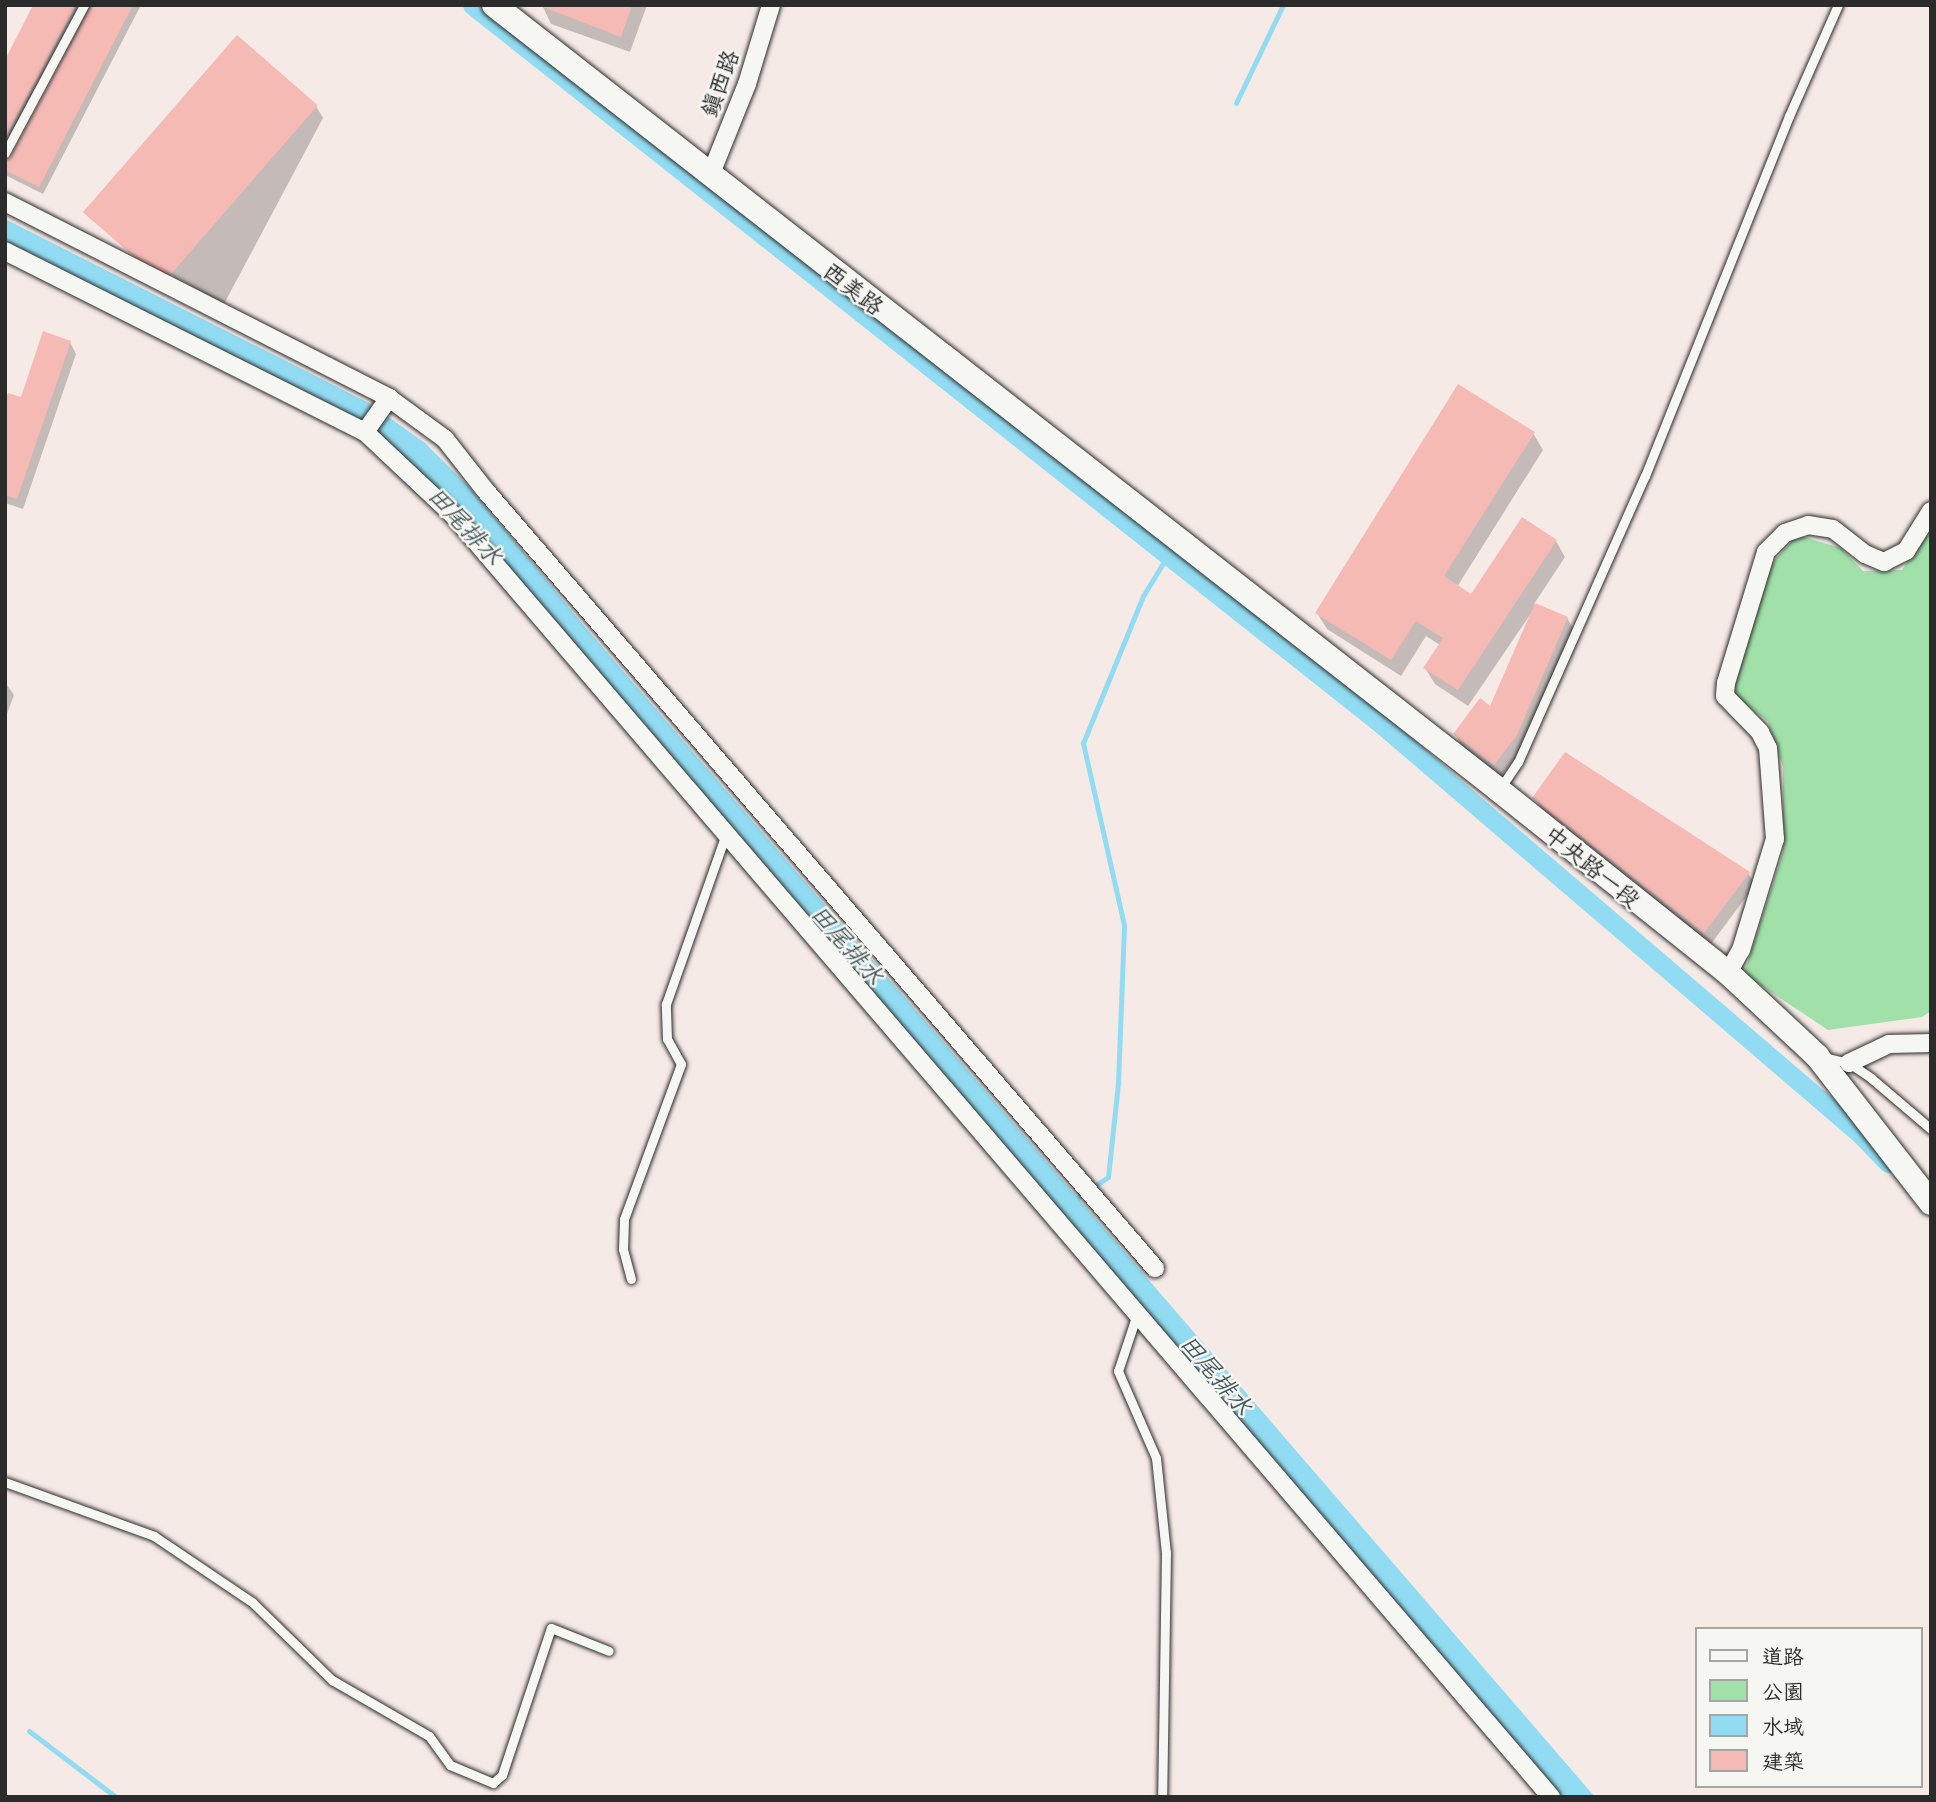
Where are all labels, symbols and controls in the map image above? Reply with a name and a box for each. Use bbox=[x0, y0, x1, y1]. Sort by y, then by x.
street label: 鎮西路 bbox=[694, 46, 744, 120]
street label: 西美路 bbox=[818, 256, 890, 320]
water label: 田尾排水 bbox=[423, 480, 509, 570]
street label: 中央路一段 bbox=[1540, 819, 1646, 913]
water label: 田尾排水 bbox=[806, 898, 890, 990]
water label: 田尾排水 bbox=[1175, 1328, 1259, 1420]
legend bbox=[1694, 1627, 1922, 1788]
text: 道路 bbox=[1762, 1642, 1804, 1669]
text: 公園 bbox=[1762, 1677, 1804, 1704]
text: 水域 bbox=[1762, 1712, 1804, 1739]
text: 建築 bbox=[1762, 1747, 1804, 1774]

